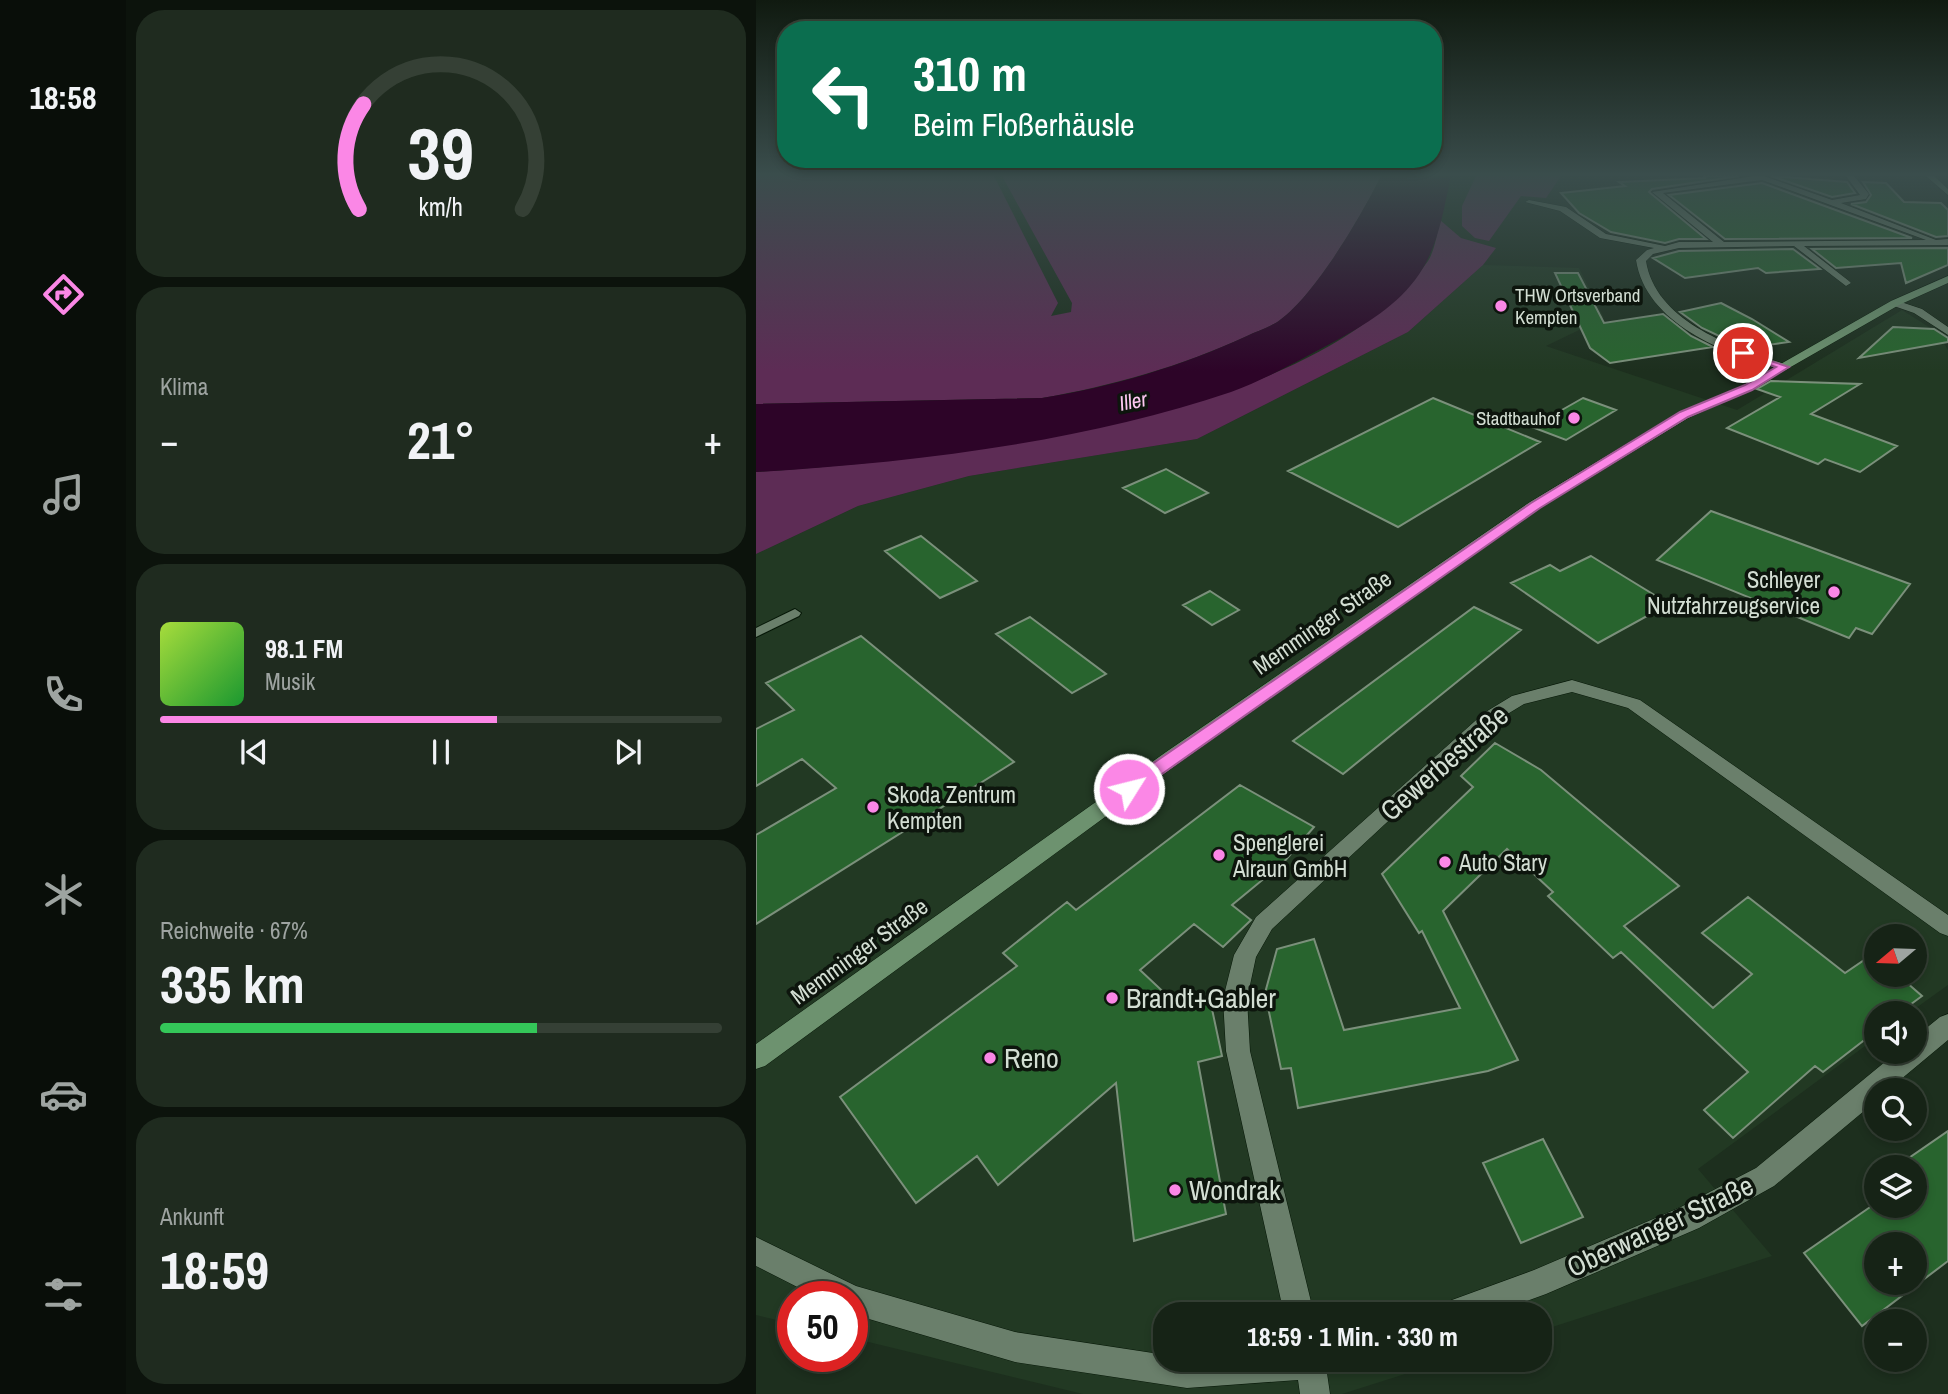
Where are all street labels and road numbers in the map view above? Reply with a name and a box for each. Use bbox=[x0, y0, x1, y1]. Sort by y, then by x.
street label: Memminger Straße bbox=[1247, 563, 1397, 681]
street label: Gewerbestraße bbox=[1372, 697, 1516, 829]
street label: Memminger Straße bbox=[784, 891, 934, 1011]
street label: Oberwanger Straße bbox=[1561, 1166, 1759, 1286]

